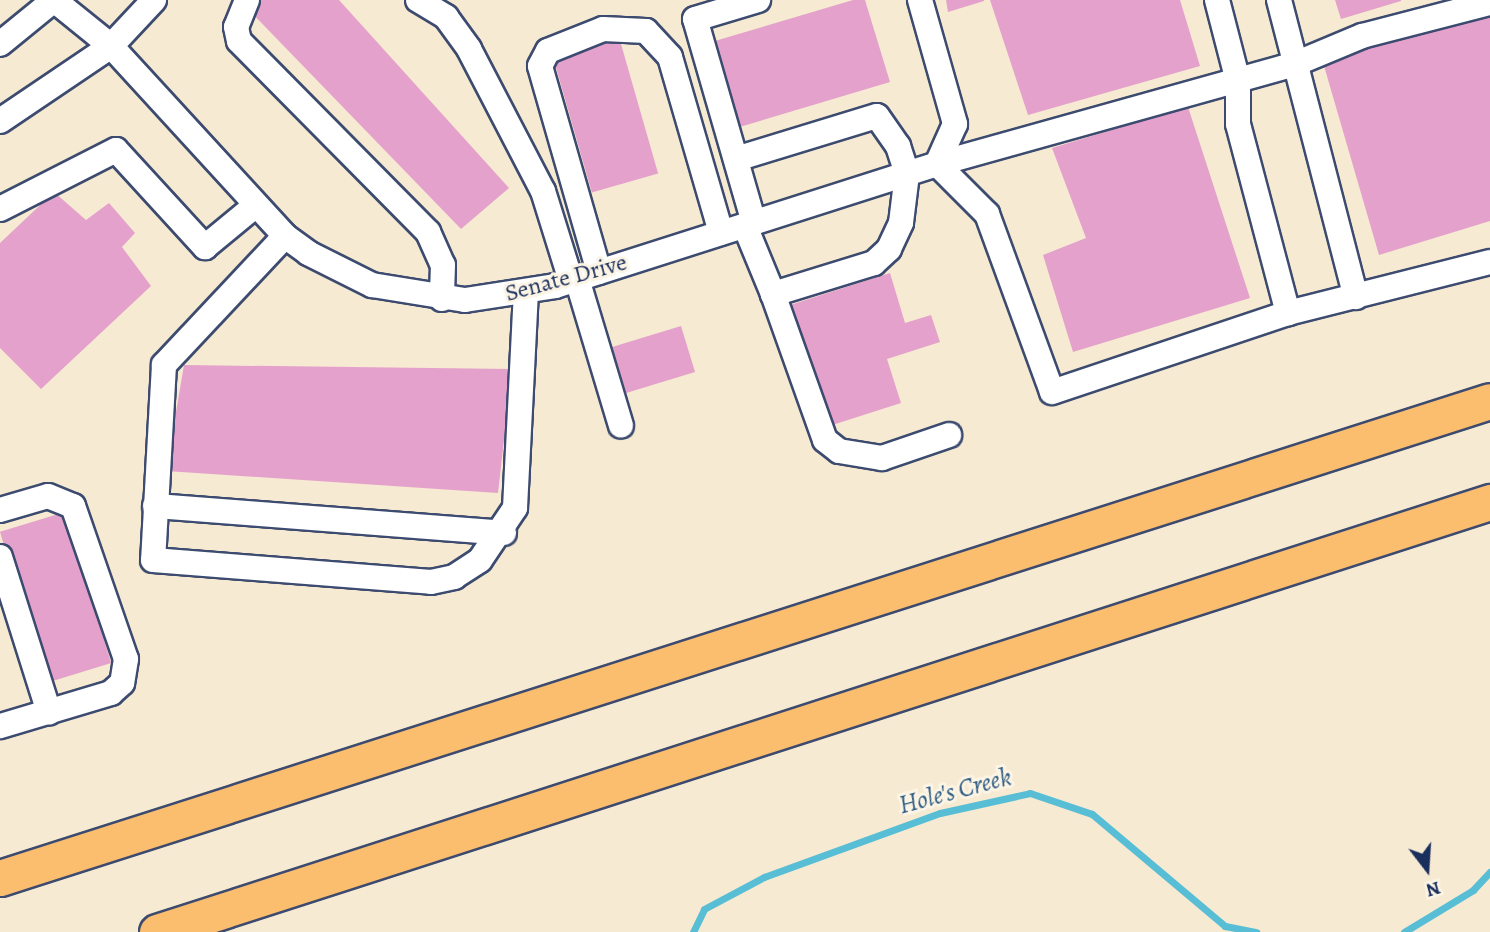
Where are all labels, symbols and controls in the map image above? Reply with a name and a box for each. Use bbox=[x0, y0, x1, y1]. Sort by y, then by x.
street label: Senate Drive bbox=[502, 248, 630, 308]
water label: Hole's Creek bbox=[895, 761, 1015, 821]
north arrow bbox=[1392, 834, 1462, 904]
text: N bbox=[1423, 875, 1444, 904]

